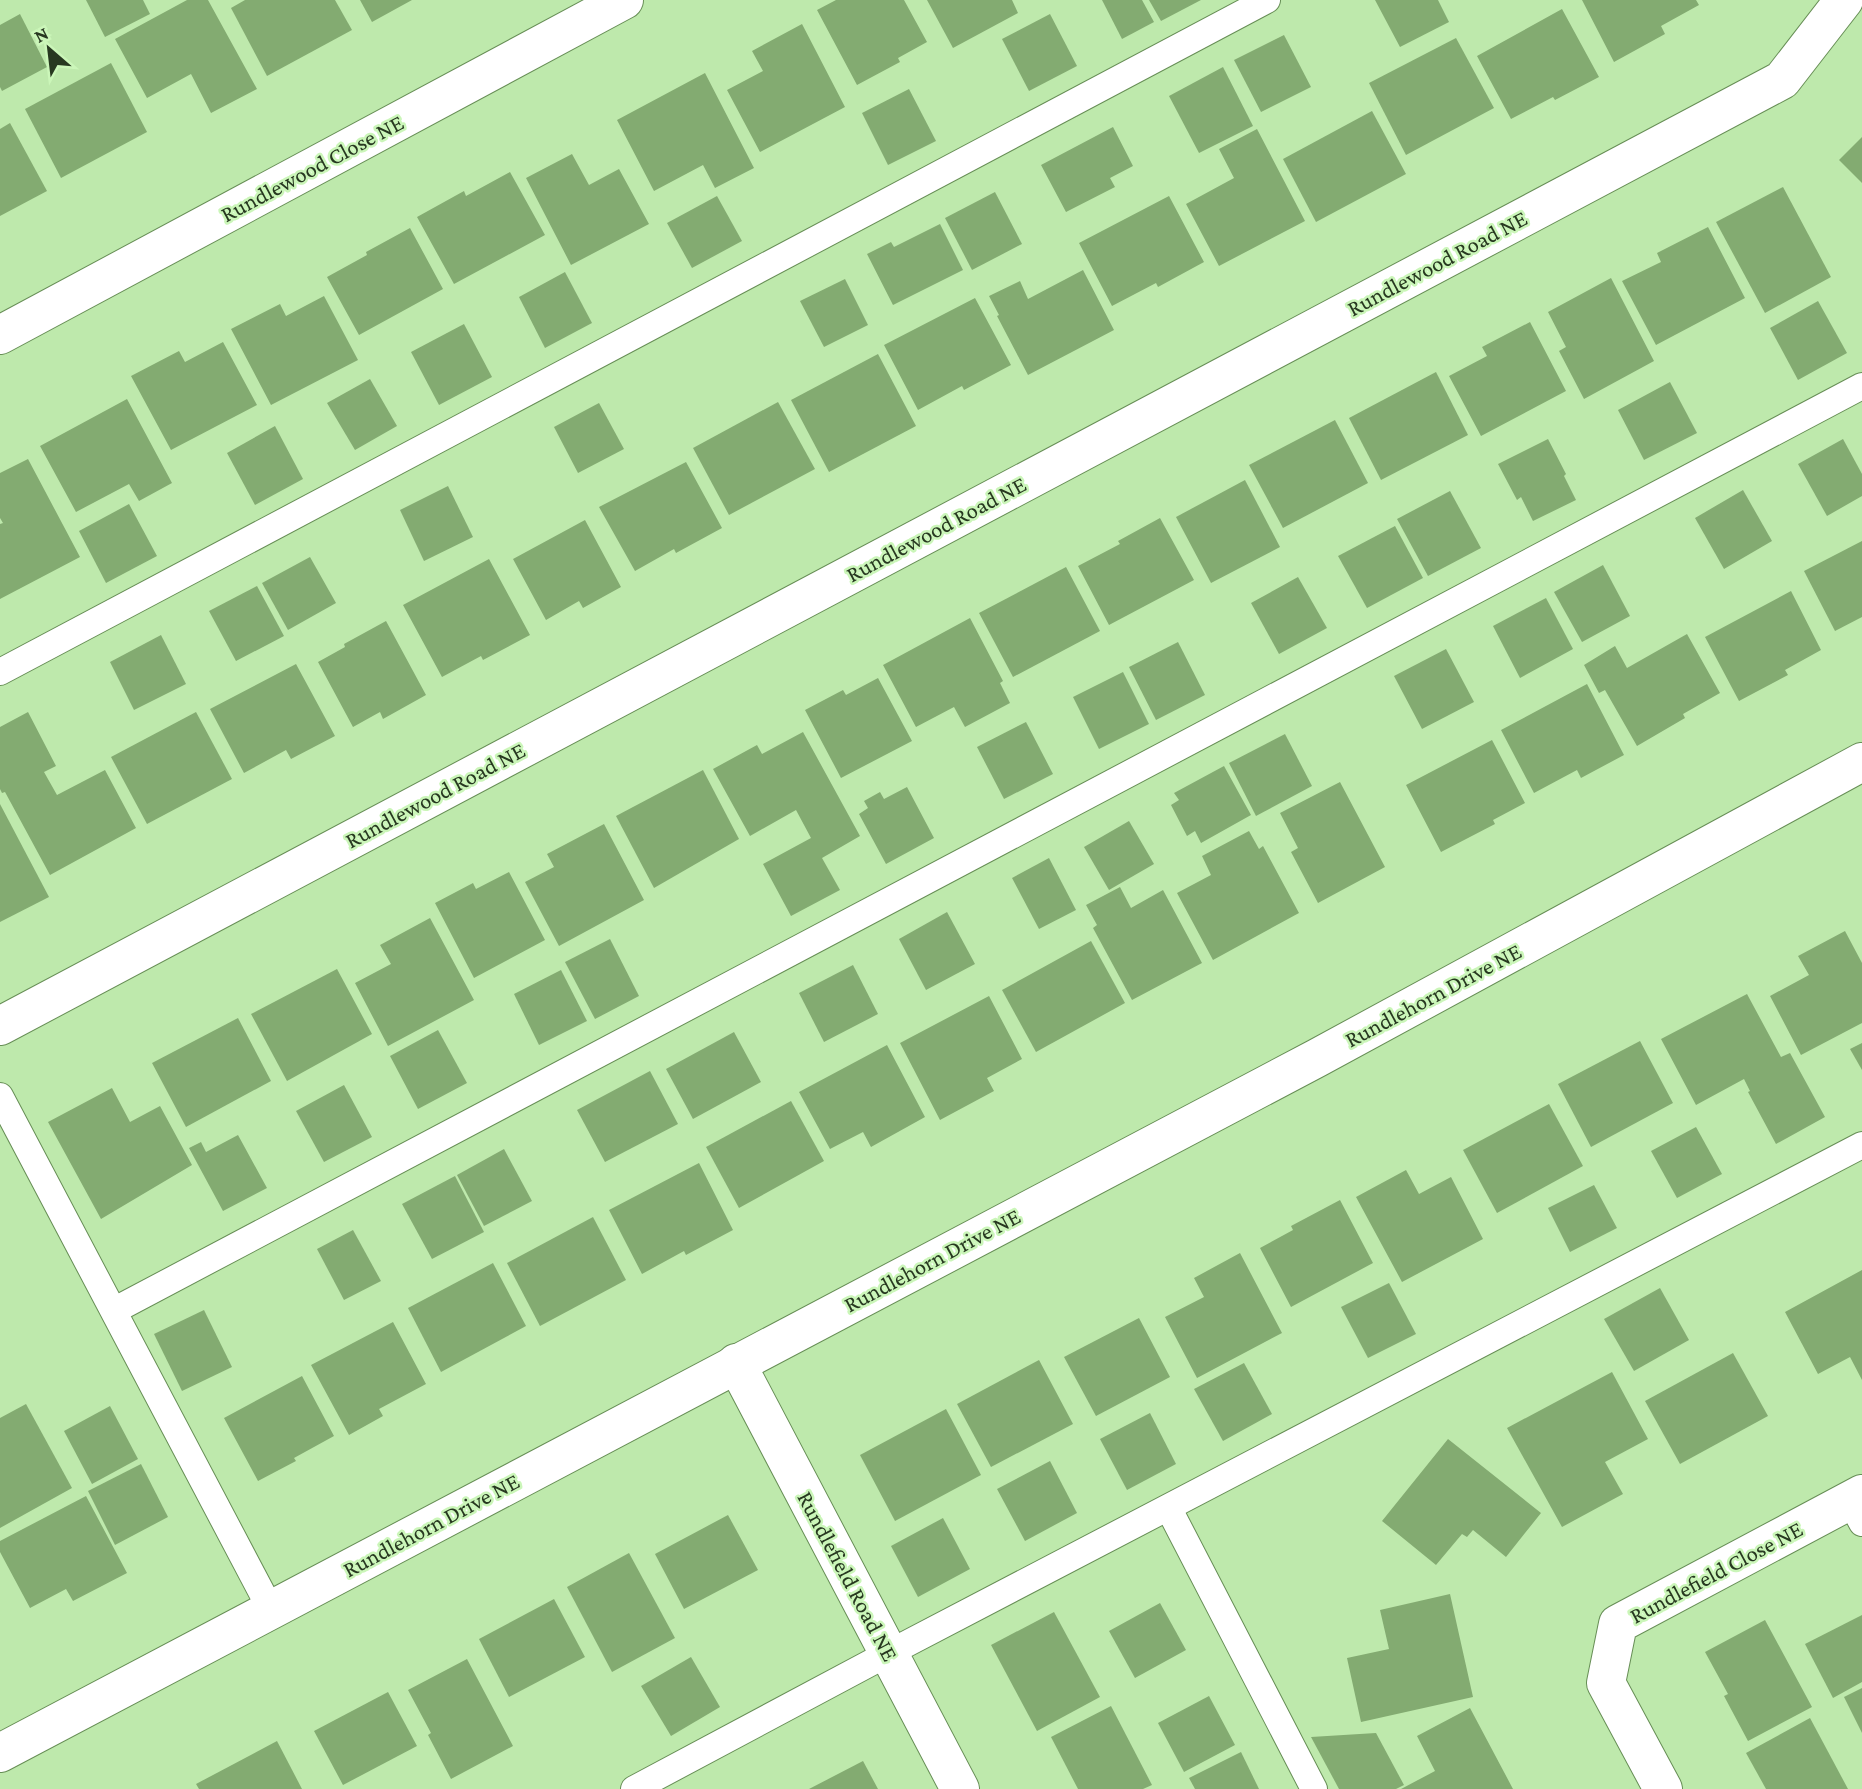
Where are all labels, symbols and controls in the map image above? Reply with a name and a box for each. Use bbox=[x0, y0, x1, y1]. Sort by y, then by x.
north arrow bbox=[14, 14, 84, 84]
text: N bbox=[31, 22, 52, 47]
street label: Rundlewood Close NE bbox=[216, 109, 408, 227]
street label: Rundlewood Road NE bbox=[1343, 205, 1531, 321]
street label: Rundlewood Road NE bbox=[842, 471, 1030, 587]
street label: Rundlewood Road NE bbox=[341, 737, 529, 853]
street label: Rundlehorn Drive NE bbox=[1340, 938, 1526, 1052]
street label: Rundlehorn Drive NE bbox=[839, 1203, 1025, 1317]
street label: Rundlehorn Drive NE bbox=[338, 1468, 524, 1582]
street label: Rundlefield Road NE bbox=[792, 1487, 904, 1665]
street label: Rundlefield Close NE bbox=[1625, 1515, 1807, 1629]

